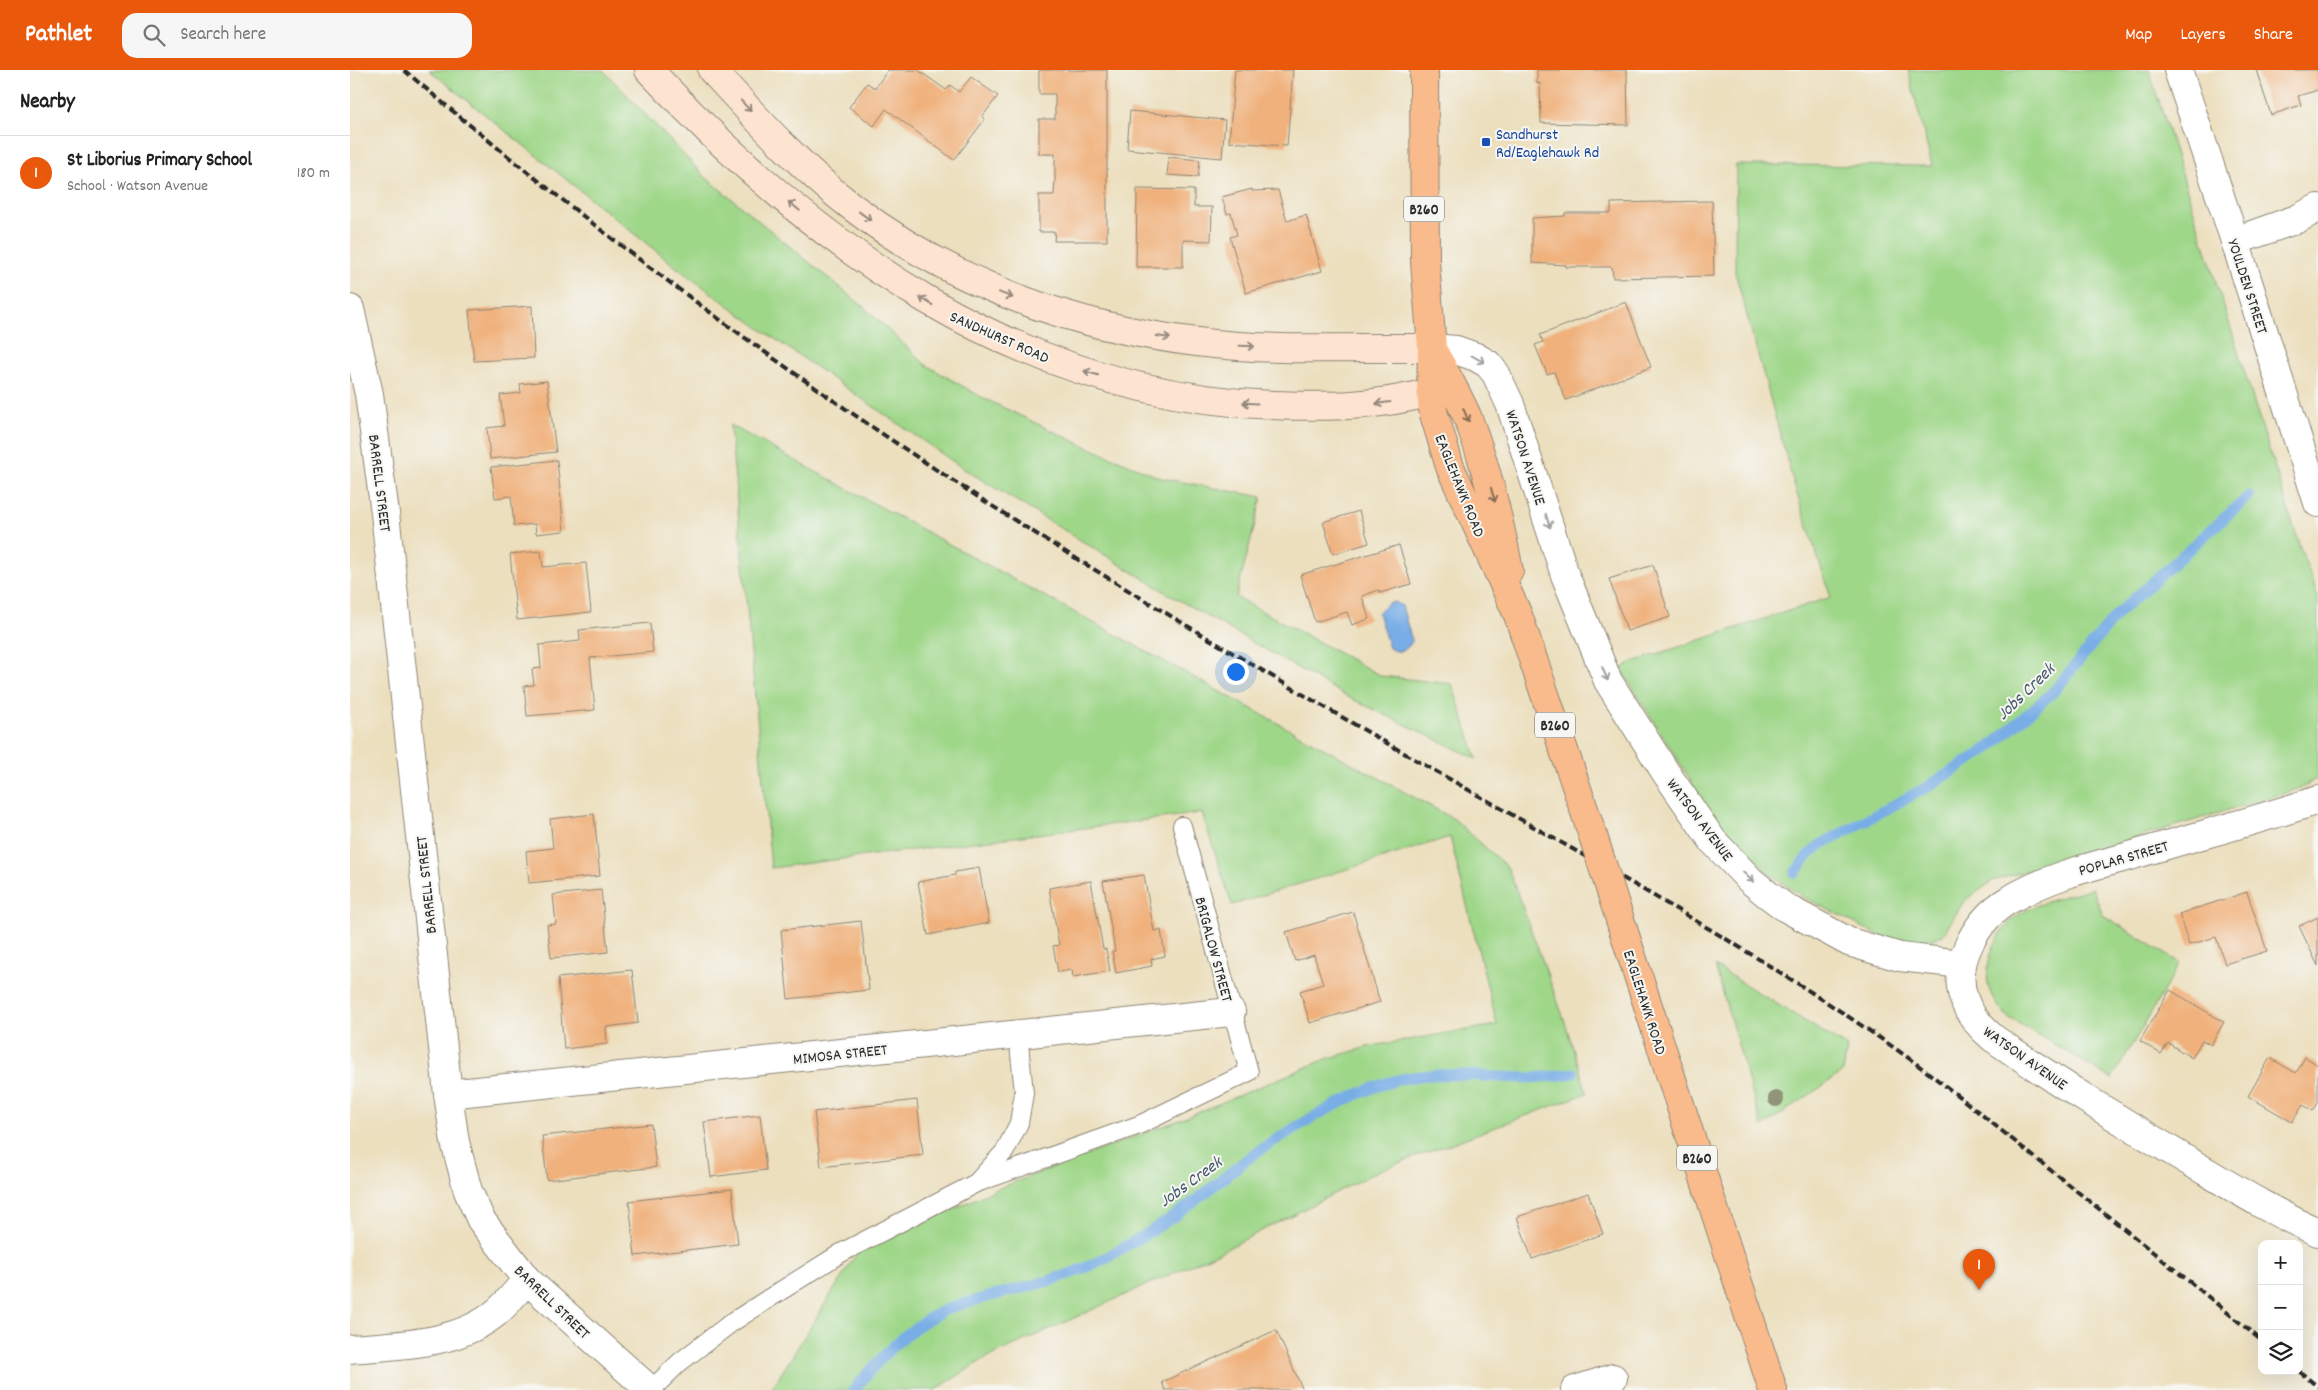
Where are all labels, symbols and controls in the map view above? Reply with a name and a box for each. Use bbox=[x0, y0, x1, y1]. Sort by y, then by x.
search box bbox=[122, 13, 472, 58]
text: Pathlet bbox=[25, 18, 92, 52]
icon: search bbox=[140, 21, 168, 49]
text: Search here bbox=[180, 22, 266, 49]
text: Map bbox=[2125, 23, 2152, 48]
text: Layers bbox=[2180, 23, 2226, 48]
text: Share bbox=[2254, 23, 2293, 48]
text: Nearby bbox=[20, 88, 75, 118]
one-way arrow bbox=[740, 99, 752, 112]
place label: Sandhurst Rd/Eaglehawk Rd bbox=[1496, 124, 1599, 165]
marker: Sandhurst Rd/Eaglehawk Rd bbox=[1480, 136, 1492, 148]
text: St Liborius Primary School bbox=[67, 148, 252, 175]
text: 1 bbox=[34, 162, 38, 185]
text: 180 m bbox=[297, 162, 330, 185]
text: School · Watson Avenue bbox=[67, 175, 208, 198]
road number: B260 bbox=[1404, 196, 1444, 222]
one-way arrow bbox=[788, 201, 801, 212]
one-way arrow bbox=[857, 211, 871, 221]
street label: YOULDEN STREET bbox=[2220, 236, 2273, 338]
one-way arrow bbox=[998, 291, 1013, 300]
one-way arrow bbox=[920, 295, 934, 305]
street label: SANDHURST ROAD bbox=[946, 306, 1052, 370]
one-way arrow bbox=[1154, 332, 1170, 342]
one-way arrow bbox=[1239, 341, 1255, 350]
one-way arrow bbox=[1471, 354, 1486, 364]
one-way arrow bbox=[1083, 368, 1099, 377]
one-way arrow bbox=[1376, 398, 1392, 408]
one-way arrow bbox=[1242, 399, 1258, 408]
one-way arrow bbox=[1462, 407, 1471, 422]
street label: WATSON AVENUE bbox=[1498, 407, 1551, 509]
street label: EAGLEHAWK ROAD bbox=[1428, 431, 1490, 541]
street label: BARRELL STREET bbox=[361, 433, 396, 534]
one-way arrow bbox=[1488, 487, 1498, 503]
one-way arrow bbox=[1544, 513, 1554, 529]
water label: Jobs Creek bbox=[1992, 657, 2063, 727]
your location bbox=[1223, 659, 1249, 685]
one-way arrow bbox=[1601, 666, 1610, 681]
road number: B260 bbox=[1535, 712, 1575, 738]
street label: WATSON AVENUE bbox=[1660, 774, 1738, 867]
street label: BARRELL STREET bbox=[411, 834, 444, 935]
street label: POPLAR STREET bbox=[2076, 835, 2172, 883]
one-way arrow bbox=[1742, 871, 1754, 883]
street label: BRIGALOW STREET bbox=[1188, 895, 1238, 1005]
street label: EAGLEHAWK ROAD bbox=[1616, 947, 1671, 1058]
street label: WATSON AVENUE bbox=[1978, 1021, 2072, 1097]
street label: MIMOSA STREET bbox=[792, 1039, 889, 1072]
road number: B260 bbox=[1677, 1146, 1717, 1170]
water label: Jobs Creek bbox=[1155, 1151, 1230, 1215]
map controls bbox=[2258, 1240, 2303, 1375]
button: + bbox=[2258, 1240, 2303, 1285]
pin: 1 bbox=[1963, 1249, 1995, 1290]
street label: BARRELL STREET bbox=[508, 1260, 595, 1346]
button: − bbox=[2258, 1285, 2303, 1330]
button: layers bbox=[2258, 1330, 2303, 1375]

